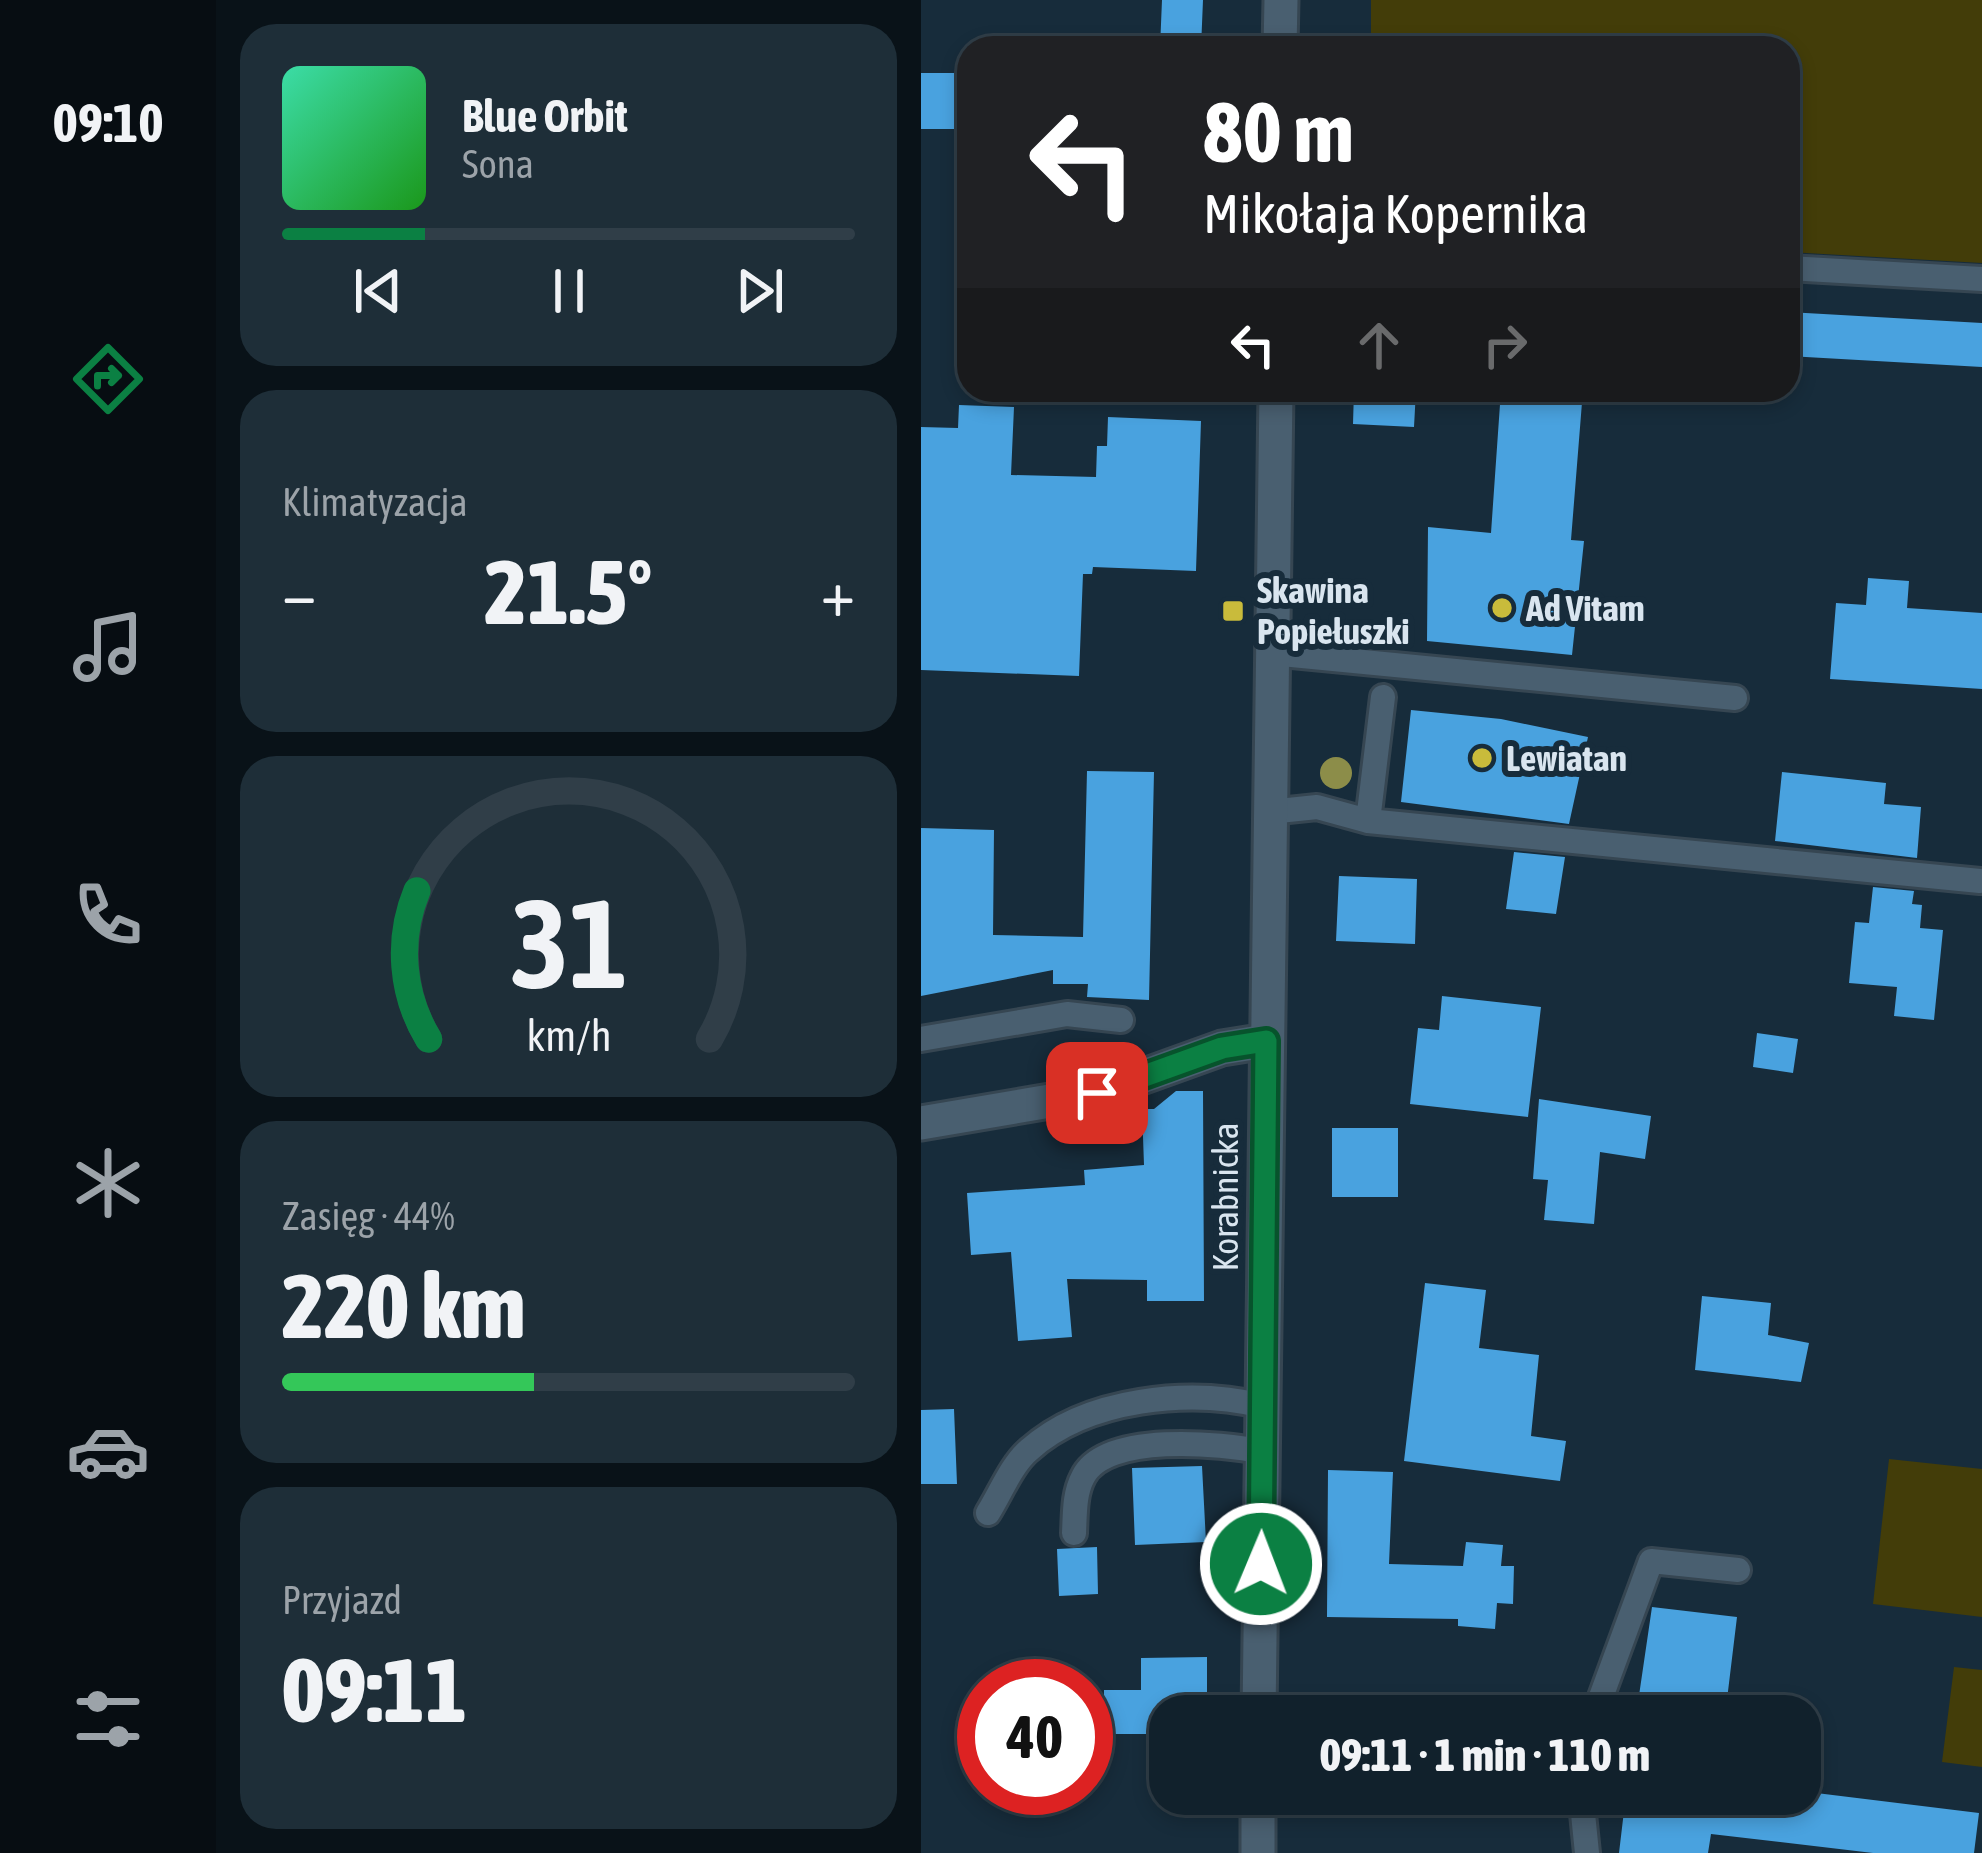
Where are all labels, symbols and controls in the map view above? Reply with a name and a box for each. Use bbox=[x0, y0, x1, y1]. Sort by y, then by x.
icon: left bbox=[1005, 84, 1161, 240]
text: 80 m bbox=[1203, 84, 1354, 180]
text: Blue Orbit bbox=[462, 90, 628, 142]
text: 09:10 bbox=[52, 92, 164, 153]
text: Sona bbox=[462, 142, 534, 186]
text: Mikołaja Kopernika bbox=[1203, 183, 1588, 244]
icon: previous bbox=[345, 258, 411, 324]
icon: pause bbox=[536, 258, 602, 324]
icon: next bbox=[727, 258, 793, 324]
icon: left bbox=[1220, 312, 1286, 378]
icon: ahead bbox=[1346, 312, 1412, 378]
icon: right bbox=[1472, 312, 1538, 378]
icon: directions bbox=[66, 337, 150, 421]
text: Klimatyzacja bbox=[282, 480, 468, 524]
text: 21.5° bbox=[485, 540, 652, 643]
text: − bbox=[282, 554, 316, 630]
text: + bbox=[821, 554, 855, 630]
place label: Skawina Popiełuszki bbox=[1257, 569, 1409, 652]
place label: Ad Vitam bbox=[1525, 587, 1645, 629]
marker: Ad Vitam bbox=[1489, 595, 1515, 621]
marker: Skawina Popiełuszki bbox=[1220, 598, 1246, 624]
icon: music bbox=[66, 605, 150, 689]
place label: Lewiatan bbox=[1506, 737, 1627, 779]
marker: Lewiatan bbox=[1469, 745, 1495, 771]
text: 31 bbox=[510, 872, 627, 1015]
icon: phone bbox=[66, 873, 150, 957]
text: km/h bbox=[526, 1011, 611, 1060]
pin bbox=[1046, 1042, 1148, 1144]
icon: arrive bbox=[1064, 1060, 1130, 1126]
street label: Korabnicka bbox=[1204, 1122, 1246, 1272]
icon: climate bbox=[66, 1141, 150, 1225]
text: Zasięg · 44% bbox=[282, 1194, 455, 1238]
text: 220 km bbox=[282, 1254, 526, 1357]
icon: car bbox=[66, 1409, 150, 1493]
position arrow bbox=[1198, 1501, 1324, 1627]
text: Przyjazd bbox=[282, 1578, 402, 1622]
text: 09:11 bbox=[282, 1638, 467, 1741]
speed limit sign: 40 bbox=[957, 1659, 1113, 1815]
icon: filters bbox=[66, 1677, 150, 1761]
text: 09:11 · 1 min · 110 m bbox=[1320, 1729, 1650, 1781]

